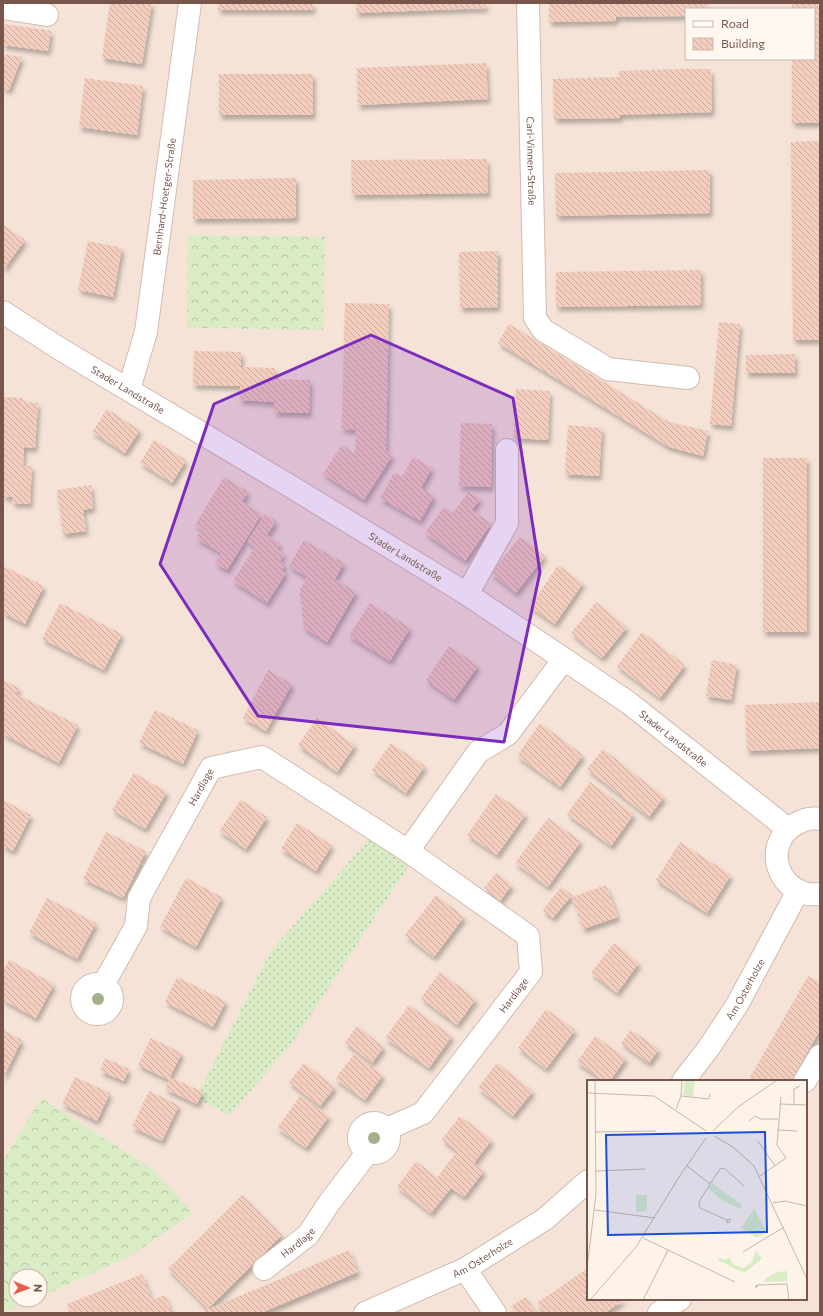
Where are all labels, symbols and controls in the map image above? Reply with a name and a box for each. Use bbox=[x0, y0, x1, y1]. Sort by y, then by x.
legend bbox=[685, 8, 815, 60]
text: Road bbox=[721, 16, 749, 30]
text: Building bbox=[721, 36, 765, 50]
street label: Carl-Vinnen-Straße bbox=[525, 116, 538, 206]
street label: Bernhard-Hoetger-Straße bbox=[150, 137, 178, 256]
street label: Stader Landstraße bbox=[89, 363, 167, 416]
street label: Stader Landstraße bbox=[367, 530, 444, 583]
street label: Stader Landstraße bbox=[637, 708, 710, 769]
street label: Hardlage bbox=[186, 766, 216, 807]
street label: Am Osterholze bbox=[723, 957, 767, 1022]
street label: Hardlage bbox=[496, 975, 531, 1015]
inset map bbox=[587, 1080, 807, 1300]
street label: Hardlage bbox=[278, 1225, 317, 1260]
street label: Am Osterholze bbox=[450, 1235, 515, 1280]
north arrow bbox=[8, 1268, 48, 1308]
text: N bbox=[32, 1284, 45, 1292]

